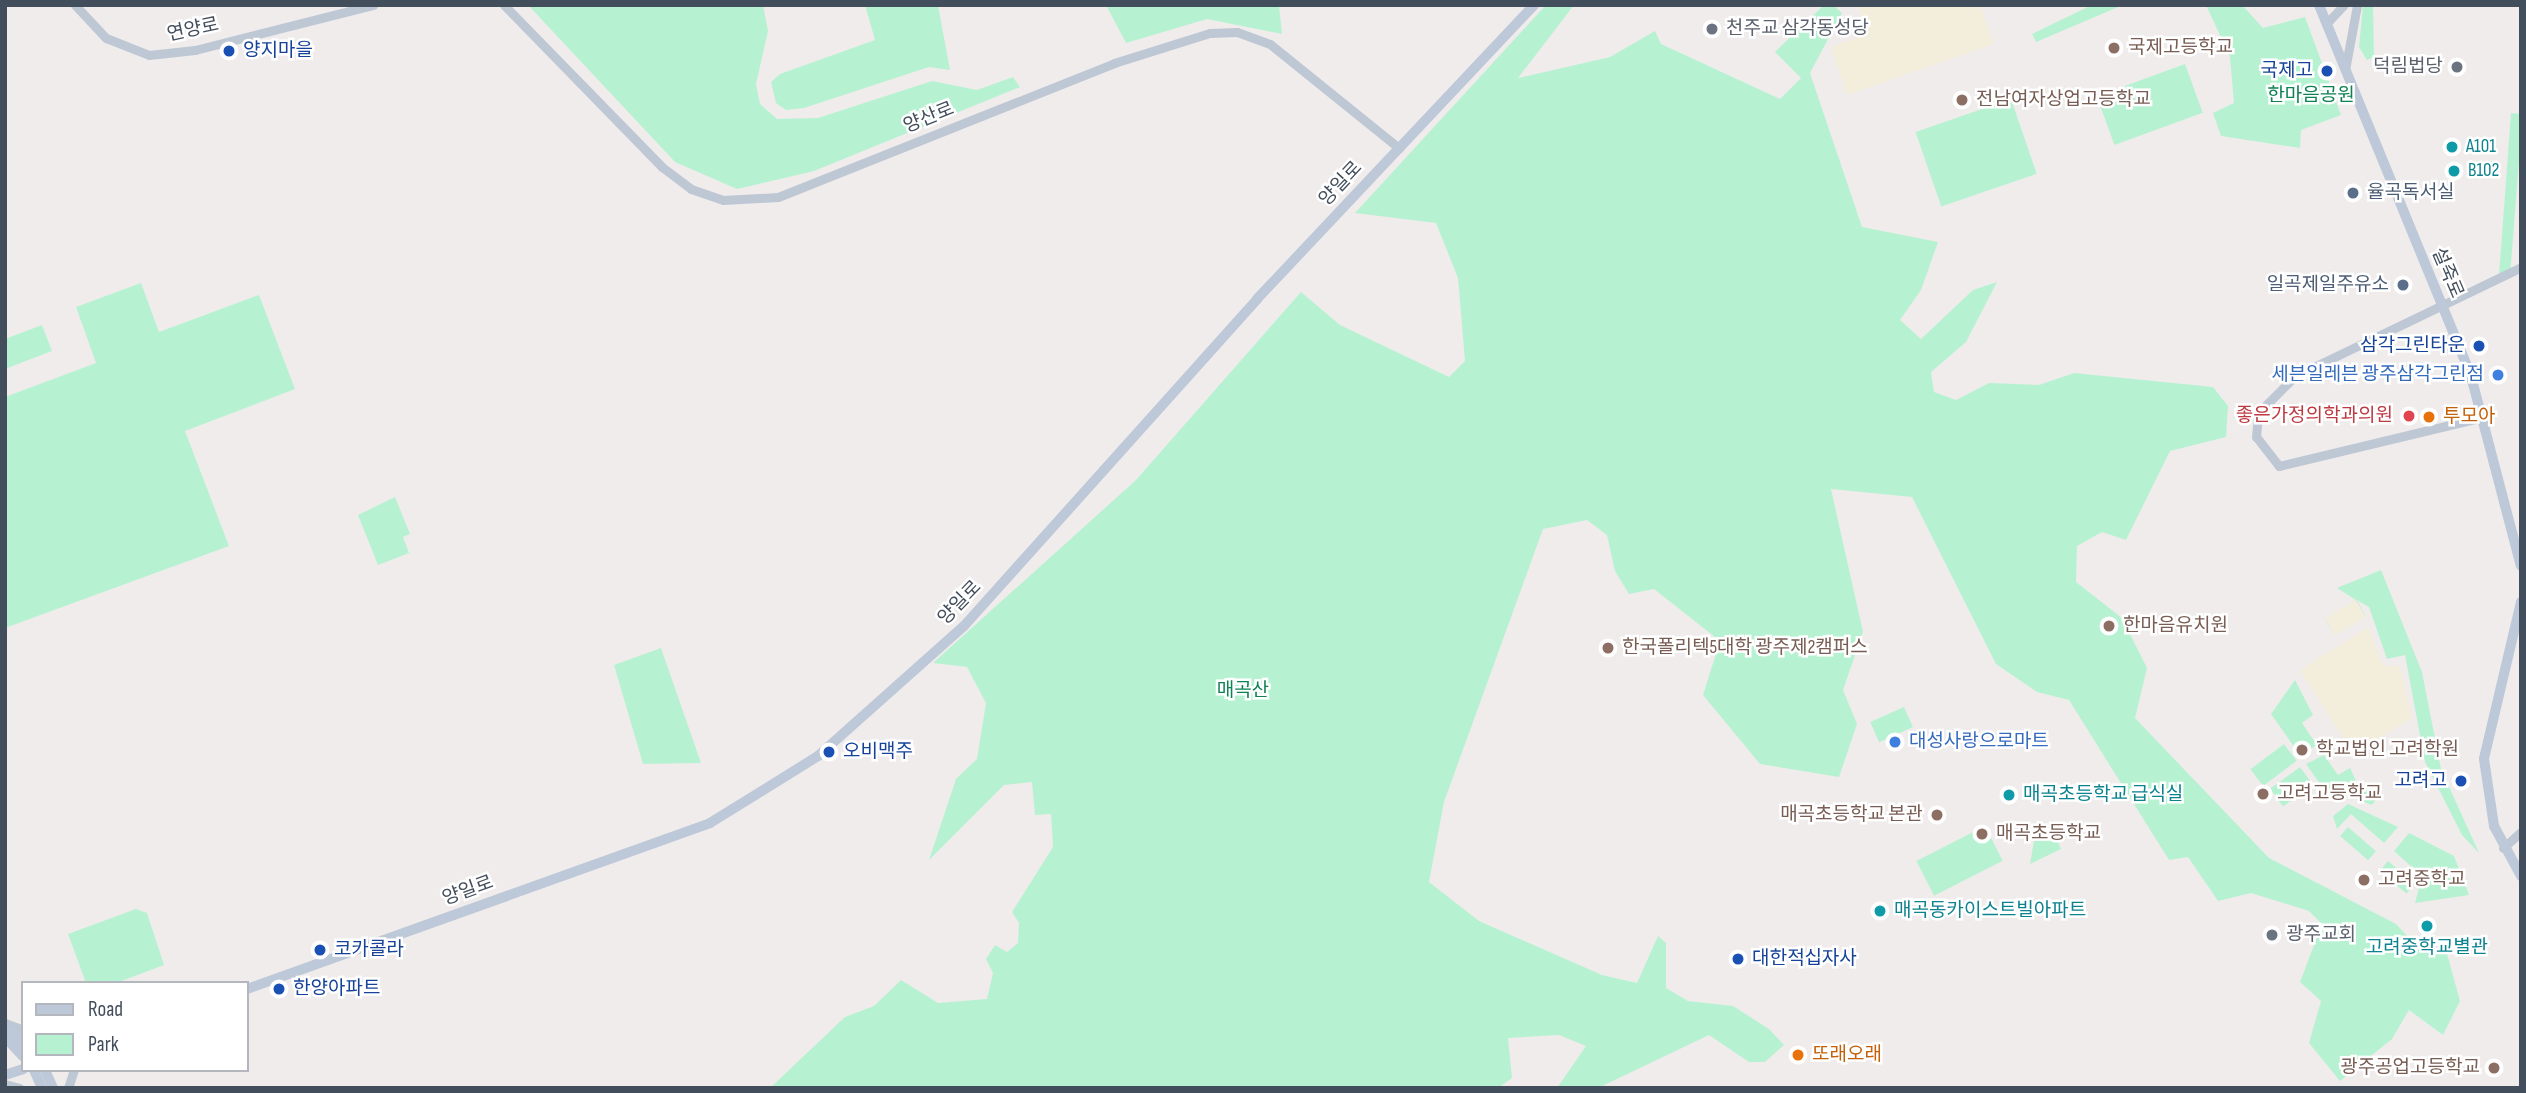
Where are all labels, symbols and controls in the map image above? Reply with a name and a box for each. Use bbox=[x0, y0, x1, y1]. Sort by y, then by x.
street label: 연양로 bbox=[165, 13, 221, 47]
place label: 천주교 삼각동성당 bbox=[1726, 18, 1869, 40]
marker: 천주교 삼각동성당 bbox=[1704, 21, 1720, 37]
place label: 국제고등학교 bbox=[2128, 37, 2233, 59]
place label: 양지마을 bbox=[243, 40, 313, 62]
marker: 국제고등학교 bbox=[2106, 40, 2122, 56]
marker: 양지마을 bbox=[221, 43, 237, 59]
place label: 덕림법당 bbox=[2373, 56, 2443, 78]
marker: 덕림법당 bbox=[2449, 59, 2465, 75]
place label: 국제고 bbox=[2261, 60, 2313, 82]
marker: 국제고 bbox=[2319, 63, 2335, 79]
park label: 한마음공원 bbox=[2267, 85, 2355, 107]
place label: 전남여자상업고등학교 bbox=[1976, 89, 2151, 111]
marker: 전남여자상업고등학교 bbox=[1954, 92, 1970, 108]
street label: 양산로 bbox=[900, 98, 958, 138]
place label: A101 bbox=[2466, 136, 2496, 158]
marker: A101 bbox=[2444, 139, 2460, 155]
street label: 양일로 bbox=[1315, 157, 1367, 211]
place label: B102 bbox=[2468, 160, 2499, 182]
marker: B102 bbox=[2446, 163, 2462, 179]
place label: 율곡독서실 bbox=[2367, 182, 2454, 204]
marker: 율곡독서실 bbox=[2345, 185, 2361, 201]
street label: 설죽로 bbox=[2426, 244, 2468, 302]
place label: 일곡제일주유소 bbox=[2267, 274, 2389, 296]
marker: 일곡제일주유소 bbox=[2395, 277, 2411, 293]
place label: 삼각그린타운 bbox=[2360, 335, 2465, 357]
marker: 삼각그린타운 bbox=[2471, 338, 2487, 354]
place label: 세븐일레븐 광주삼각그린점 bbox=[2271, 364, 2484, 386]
marker: 세븐일레븐 광주삼각그린점 bbox=[2490, 367, 2506, 383]
place label: 좋은가정의학과의원 bbox=[2236, 405, 2393, 427]
marker: 좋은가정의학과의원 bbox=[2399, 406, 2419, 426]
place label: 투모아 bbox=[2443, 406, 2495, 428]
marker: 투모아 bbox=[2421, 409, 2437, 425]
street label: 양일로 bbox=[934, 576, 986, 630]
place label: 한마음유치원 bbox=[2123, 615, 2228, 637]
marker: 한마음유치원 bbox=[2101, 618, 2117, 634]
place label: 한국폴리텍5대학 광주제2캠퍼스 bbox=[1622, 637, 1868, 659]
marker: 한국폴리텍5대학 광주제2캠퍼스 bbox=[1600, 640, 1616, 656]
park label: 매곡산 bbox=[1217, 680, 1269, 702]
place label: 대성사랑으로마트 bbox=[1909, 731, 2049, 753]
marker: 대성사랑으로마트 bbox=[1887, 734, 1903, 750]
place label: 학교법인 고려학원 bbox=[2316, 739, 2459, 761]
place label: 오비맥주 bbox=[843, 741, 913, 763]
marker: 학교법인 고려학원 bbox=[2294, 742, 2310, 758]
marker: 오비맥주 bbox=[821, 744, 837, 760]
place label: 고려고 bbox=[2395, 770, 2447, 792]
marker: 고려고 bbox=[2453, 773, 2469, 789]
place label: 고려고등학교 bbox=[2277, 783, 2382, 805]
place label: 매곡초등학교 급식실 bbox=[2023, 784, 2183, 806]
marker: 고려고등학교 bbox=[2255, 786, 2271, 802]
marker: 매곡초등학교 급식실 bbox=[2001, 787, 2017, 803]
place label: 매곡초등학교 본관 bbox=[1780, 804, 1923, 826]
marker: 매곡초등학교 본관 bbox=[1929, 807, 1945, 823]
place label: 매곡초등학교 bbox=[1996, 823, 2101, 845]
marker: 매곡초등학교 bbox=[1974, 826, 1990, 842]
place label: 고려중학교 bbox=[2378, 869, 2465, 891]
street label: 양일로 bbox=[439, 871, 497, 911]
marker: 고려중학교 bbox=[2356, 872, 2372, 888]
place label: 매곡동카이스트빌아파트 bbox=[1894, 900, 2086, 922]
marker: 매곡동카이스트빌아파트 bbox=[1872, 903, 1888, 919]
marker: 고려중학교별관 bbox=[2419, 918, 2435, 934]
place label: 광주교회 bbox=[2286, 924, 2356, 946]
marker: 광주교회 bbox=[2264, 927, 2280, 943]
place label: 고려중학교별관 bbox=[2366, 937, 2488, 959]
place label: 코카콜라 bbox=[334, 939, 404, 961]
marker: 코카콜라 bbox=[312, 942, 328, 958]
place label: 대한적십자사 bbox=[1752, 948, 1857, 970]
marker: 대한적십자사 bbox=[1730, 951, 1746, 967]
place label: 한양아파트 bbox=[293, 978, 380, 1000]
legend bbox=[21, 981, 248, 1072]
marker: 한양아파트 bbox=[271, 981, 287, 997]
text: Road bbox=[88, 997, 123, 1022]
text: Park bbox=[88, 1032, 119, 1057]
place label: 또래오래 bbox=[1812, 1044, 1882, 1066]
marker: 또래오래 bbox=[1790, 1047, 1806, 1063]
place label: 광주공업고등학교 bbox=[2340, 1057, 2480, 1079]
marker: 광주공업고등학교 bbox=[2486, 1060, 2502, 1076]

